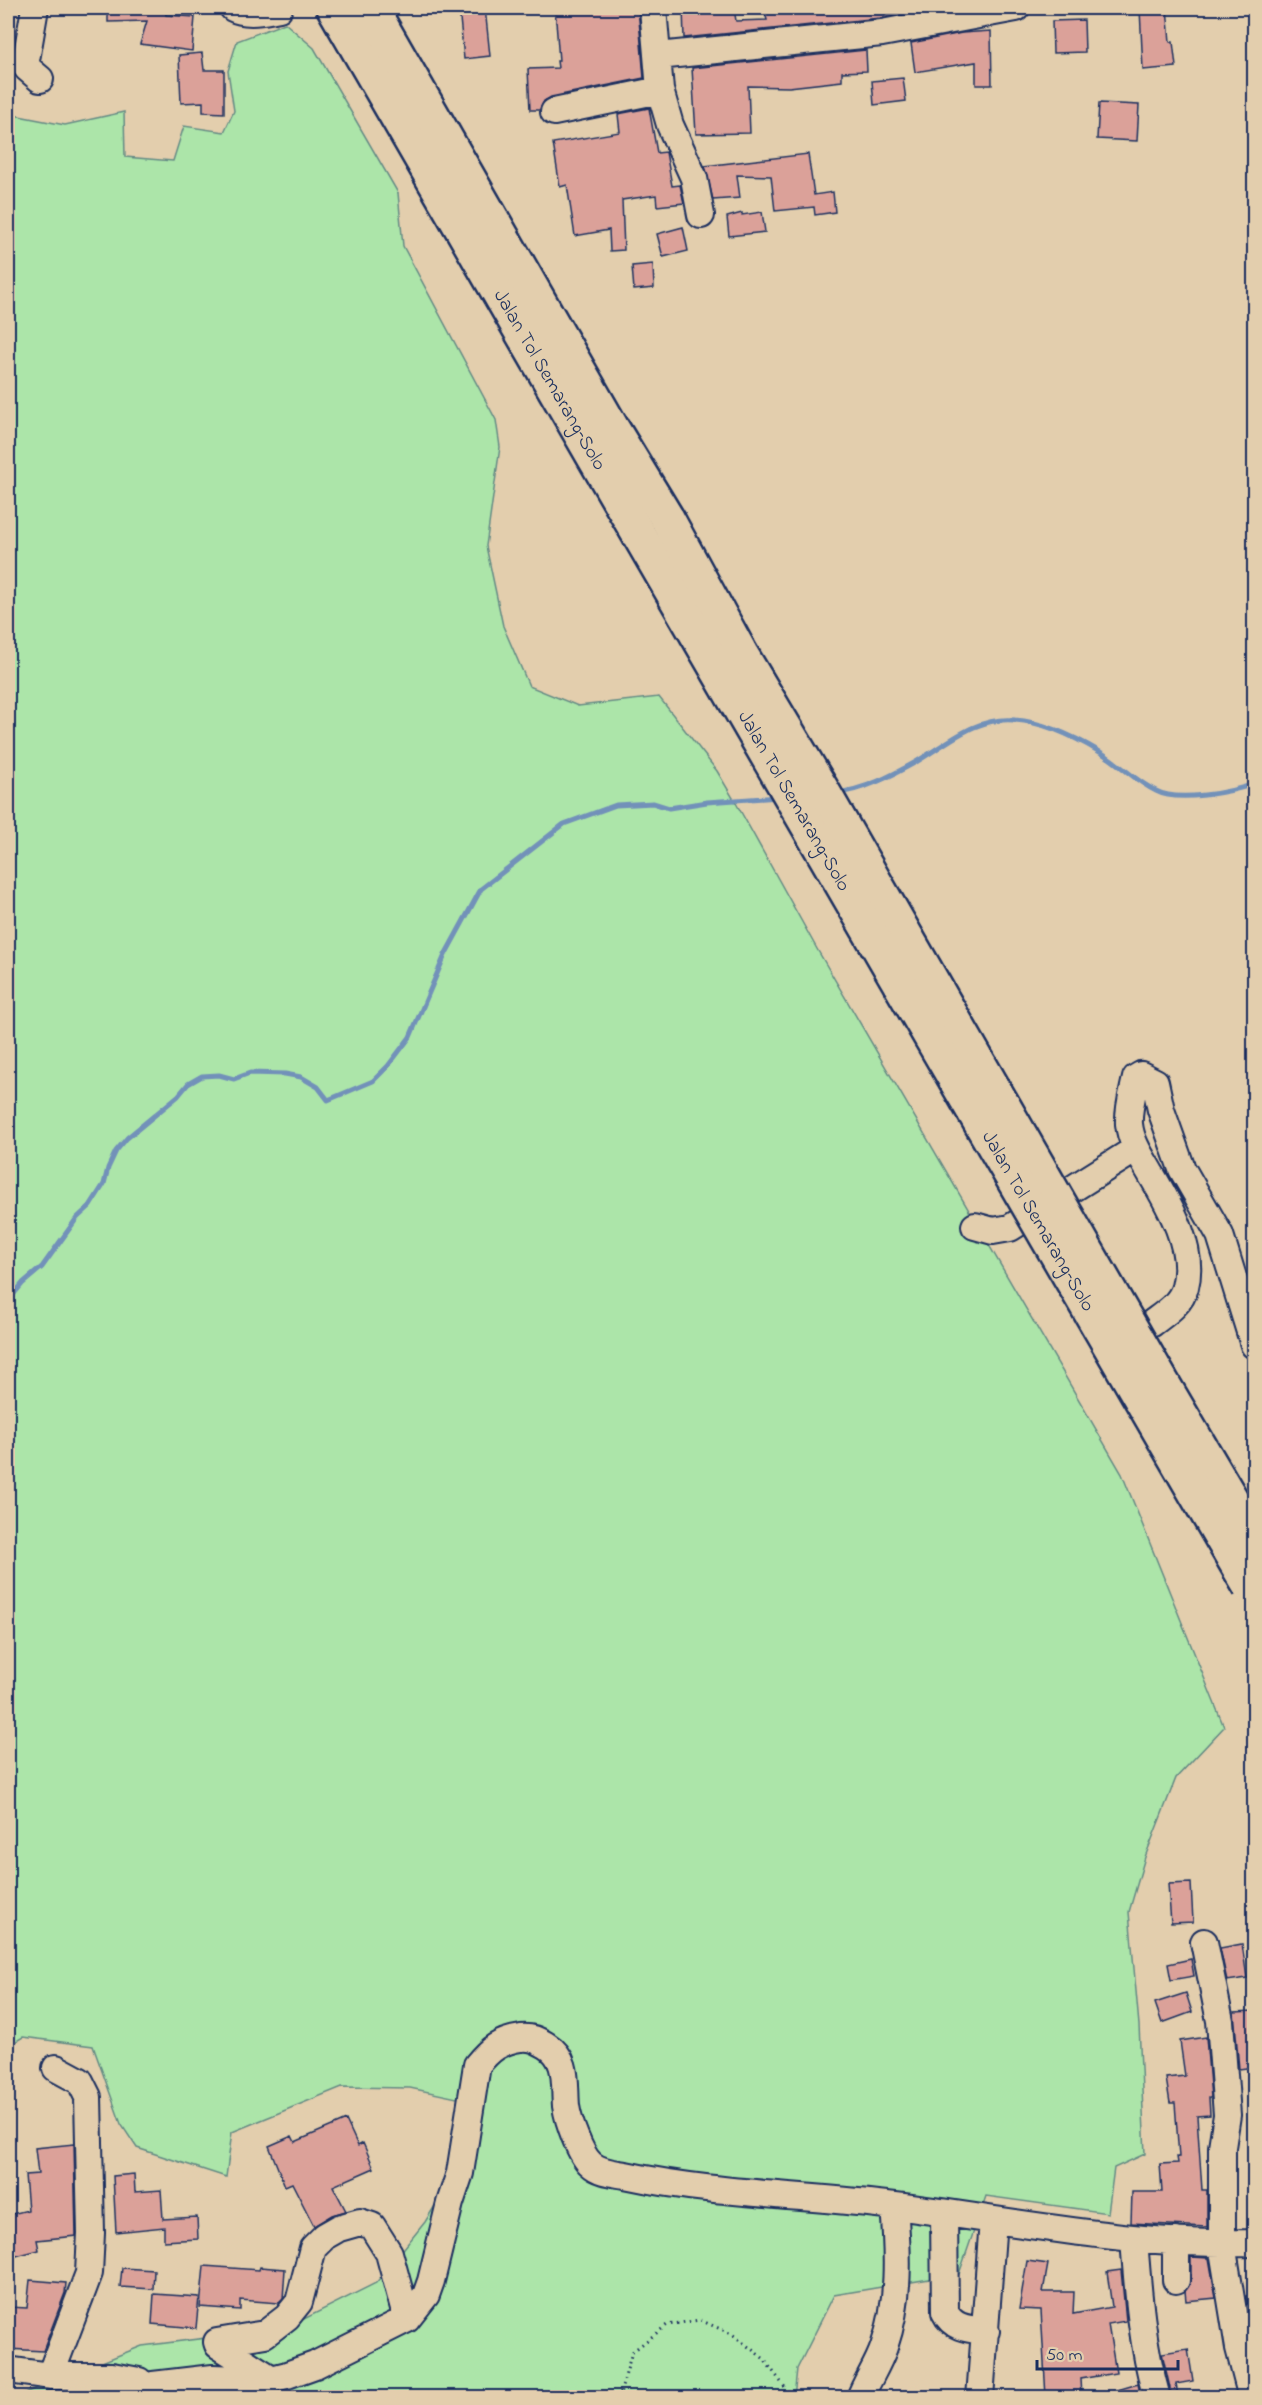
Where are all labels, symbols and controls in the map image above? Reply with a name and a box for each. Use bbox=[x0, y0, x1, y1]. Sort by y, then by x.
street label: Jalan Tol Semarang–Solo bbox=[486, 284, 613, 476]
street label: Jalan Tol Semarang–Solo bbox=[730, 706, 858, 897]
street label: Jalan Tol Semarang–Solo bbox=[974, 1126, 1102, 1317]
scale bar bbox=[1037, 2333, 1178, 2371]
text: 50 m bbox=[1046, 2343, 1083, 2369]

